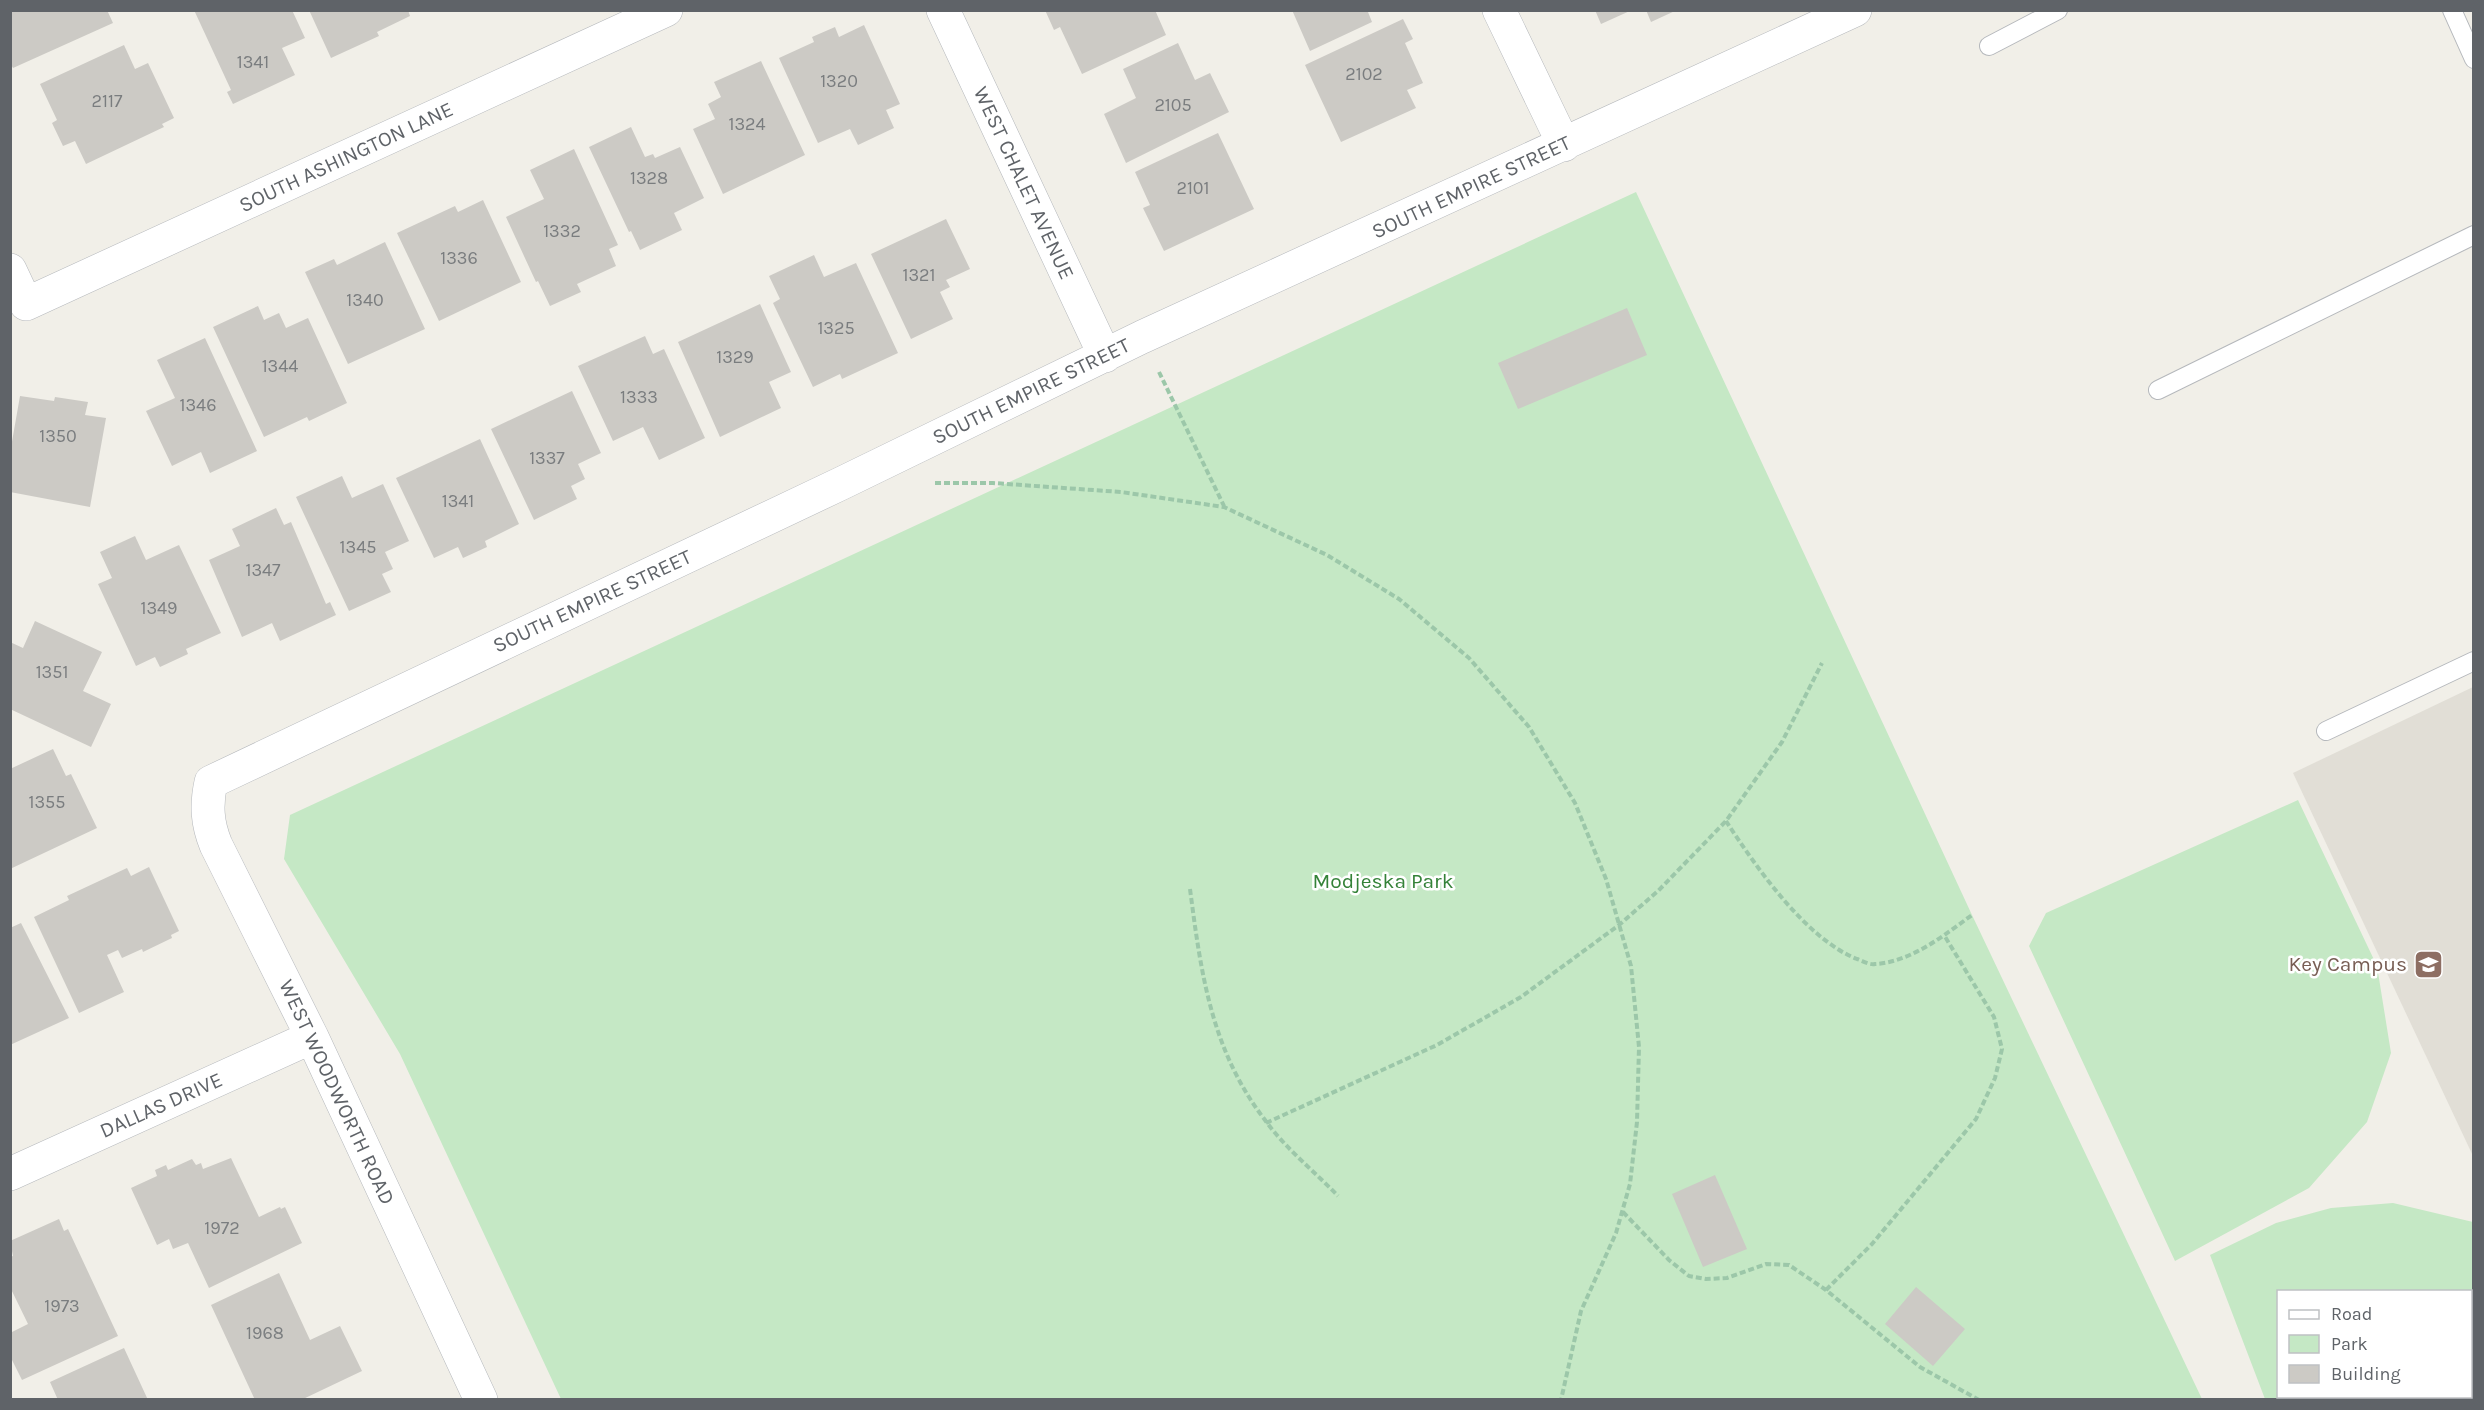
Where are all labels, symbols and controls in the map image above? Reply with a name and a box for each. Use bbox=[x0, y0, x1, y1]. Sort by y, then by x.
house number: 1341 bbox=[237, 51, 269, 73]
house number: 2102 bbox=[1345, 63, 1383, 85]
house number: 1320 bbox=[820, 70, 858, 92]
street label: WEST CHALET AVENUE bbox=[969, 83, 1079, 283]
house number: 2117 bbox=[92, 90, 123, 112]
house number: 2105 bbox=[1154, 94, 1192, 116]
street label: SOUTH ASHINGTON LANE bbox=[235, 97, 457, 217]
house number: 1324 bbox=[728, 113, 766, 135]
street label: SOUTH EMPIRE STREET bbox=[1368, 130, 1575, 244]
house number: 1328 bbox=[630, 167, 668, 189]
house number: 2101 bbox=[1176, 177, 1210, 199]
house number: 1332 bbox=[543, 220, 581, 242]
house number: 1336 bbox=[440, 247, 478, 269]
house number: 1321 bbox=[903, 264, 935, 286]
house number: 1340 bbox=[346, 289, 384, 311]
house number: 1325 bbox=[817, 317, 855, 339]
street label: SOUTH EMPIRE STREET bbox=[928, 333, 1134, 449]
house number: 1329 bbox=[716, 346, 754, 368]
house number: 1344 bbox=[262, 355, 298, 377]
house number: 1333 bbox=[620, 386, 658, 408]
house number: 1346 bbox=[180, 394, 216, 416]
house number: 1350 bbox=[39, 425, 77, 447]
house number: 1337 bbox=[529, 447, 565, 469]
house number: 1341 bbox=[442, 490, 474, 512]
house number: 1345 bbox=[340, 536, 376, 558]
street label: SOUTH EMPIRE STREET bbox=[489, 544, 696, 658]
house number: 1347 bbox=[245, 559, 281, 581]
house number: 1349 bbox=[140, 597, 178, 619]
house number: 1351 bbox=[36, 661, 68, 683]
house number: 1355 bbox=[29, 791, 65, 813]
park label: Modjeska Park bbox=[1312, 869, 1454, 893]
school or university icon: Key Campus bbox=[2412, 948, 2444, 980]
place label: Key Campus bbox=[2289, 952, 2407, 976]
street label: WEST WOODWORTH ROAD bbox=[274, 976, 400, 1208]
street label: DALLAS DRIVE bbox=[96, 1067, 226, 1143]
house number: 1972 bbox=[204, 1217, 240, 1239]
legend bbox=[2277, 1290, 2472, 1398]
house number: 1973 bbox=[44, 1295, 80, 1317]
text: Road bbox=[2331, 1303, 2372, 1325]
house number: 1968 bbox=[246, 1322, 284, 1344]
text: Park bbox=[2331, 1333, 2368, 1355]
text: Building bbox=[2331, 1363, 2401, 1385]

